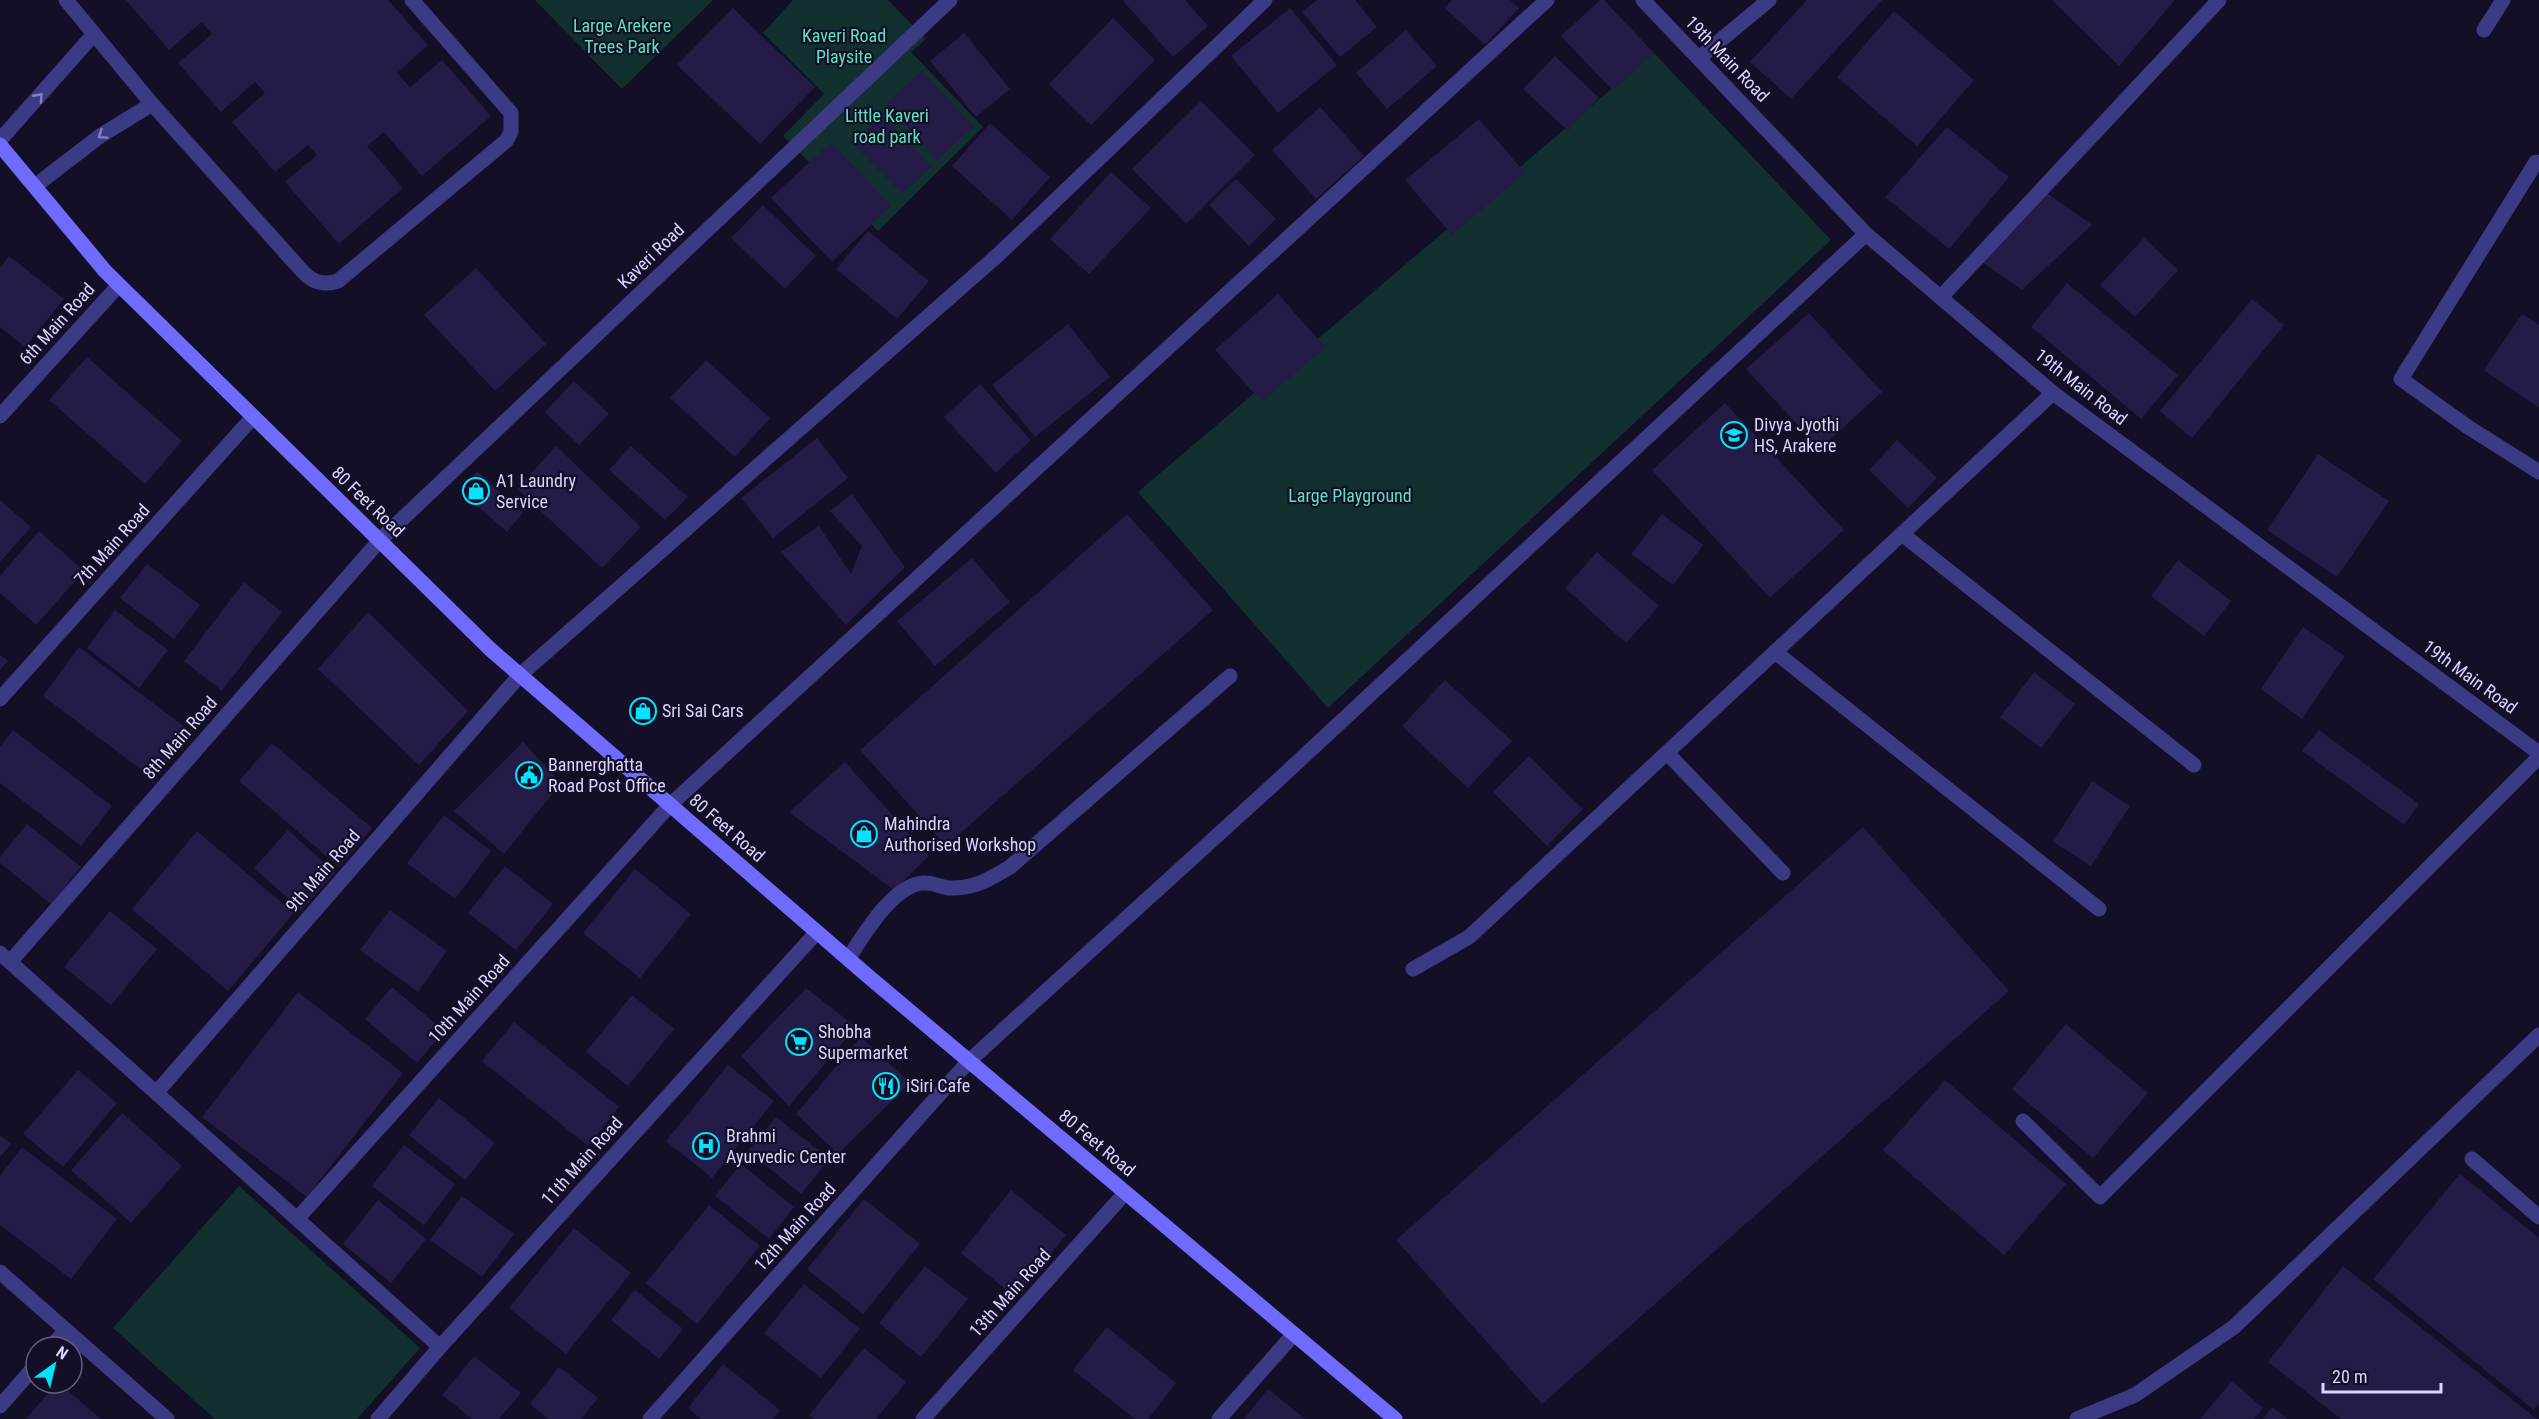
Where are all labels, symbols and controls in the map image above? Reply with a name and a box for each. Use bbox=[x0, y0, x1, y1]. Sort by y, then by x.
street label: 19th Main Road bbox=[1681, 11, 1774, 106]
park label: Large Arekere Trees Park bbox=[573, 15, 671, 57]
park label: Kaveri Road Playsite bbox=[802, 25, 886, 67]
one-way arrow bbox=[32, 93, 43, 104]
park label: Little Kaveri road park bbox=[845, 105, 929, 147]
one-way arrow bbox=[98, 128, 109, 139]
street label: Kaveri Road bbox=[613, 219, 688, 292]
street label: 6th Main Road bbox=[15, 279, 99, 369]
street label: 19th Main Road bbox=[2031, 344, 2132, 429]
place label: Divya Jyothi HS, Arakere bbox=[1754, 414, 1839, 456]
school or university icon: Divya Jyothi HS, Arakere bbox=[1719, 420, 1749, 450]
street label: 80 Feet Road bbox=[328, 462, 409, 541]
place label: A1 Laundry Service bbox=[496, 470, 577, 512]
shop icon: A1 Laundry Service bbox=[461, 476, 491, 506]
park label: Large Playground bbox=[1288, 485, 1412, 506]
street label: 7th Main Road bbox=[70, 500, 154, 590]
street label: 19th Main Road bbox=[2419, 635, 2521, 718]
street label: 8th Main Road bbox=[138, 692, 221, 783]
shop icon: Sri Sai Cars bbox=[628, 696, 658, 726]
place label: Sri Sai Cars bbox=[662, 700, 744, 721]
place label: Bannerghatta Road Post Office bbox=[548, 754, 666, 796]
public building icon: Bannerghatta Road Post Office bbox=[514, 760, 544, 790]
street label: 80 Feet Road bbox=[685, 789, 769, 866]
place label: Mahindra Authorised Workshop bbox=[884, 813, 1036, 855]
shop icon: Mahindra Authorised Workshop bbox=[849, 819, 879, 849]
street label: 9th Main Road bbox=[281, 825, 364, 916]
street label: 10th Main Road bbox=[424, 950, 514, 1047]
place label: Shobha Supermarket bbox=[818, 1021, 908, 1063]
supermarket icon: Shobha Supermarket bbox=[784, 1027, 814, 1057]
restaurant icon: iSiri Cafe bbox=[871, 1071, 901, 1101]
place label: iSiri Cafe bbox=[906, 1075, 970, 1096]
street label: 80 Feet Road bbox=[1055, 1105, 1140, 1181]
street label: 11th Main Road bbox=[537, 1112, 627, 1209]
place label: Brahmi Ayurvedic Center bbox=[726, 1125, 846, 1167]
hospital icon: Brahmi Ayurvedic Center bbox=[691, 1131, 721, 1161]
street label: 12th Main Road bbox=[750, 1178, 840, 1275]
street label: 13th Main Road bbox=[965, 1244, 1055, 1341]
north arrow bbox=[24, 1335, 84, 1395]
text: N bbox=[53, 1342, 71, 1364]
scale bar bbox=[2323, 1356, 2442, 1394]
text: 20 m bbox=[2332, 1366, 2367, 1387]

